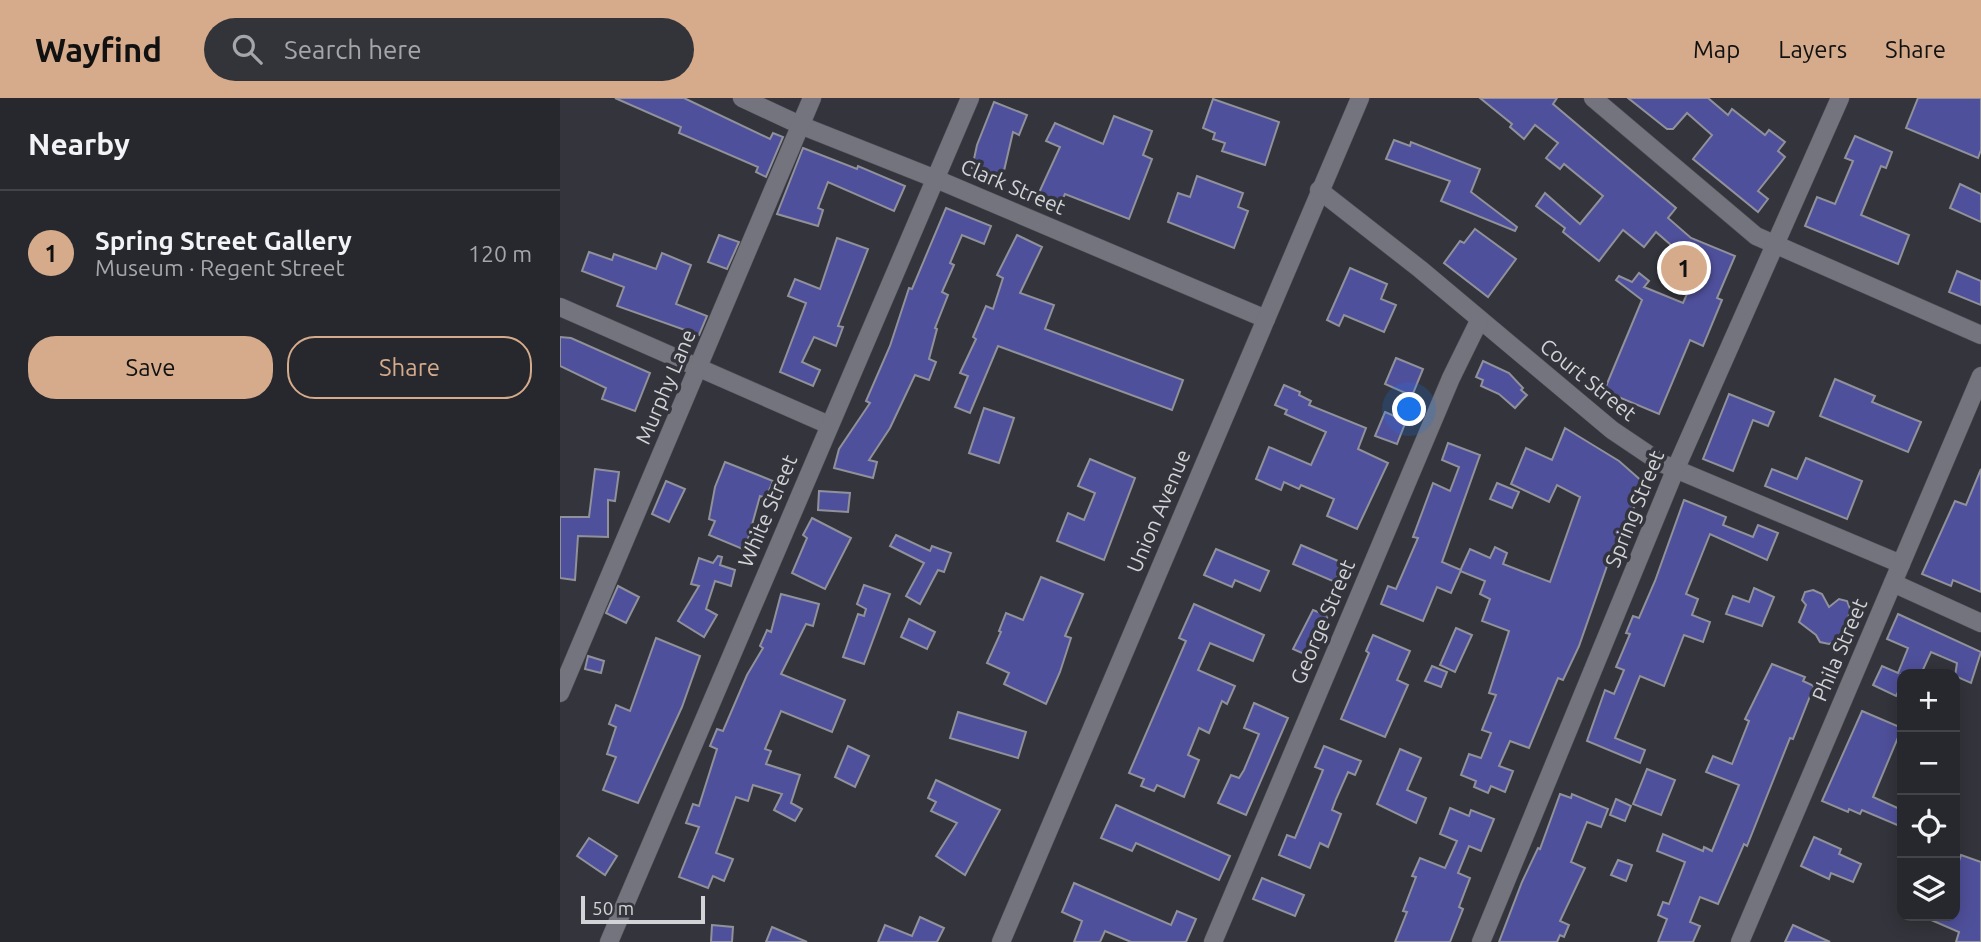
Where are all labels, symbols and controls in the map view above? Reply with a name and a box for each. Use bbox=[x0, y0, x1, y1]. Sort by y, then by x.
search box bbox=[204, 18, 694, 81]
icon: search bbox=[228, 30, 266, 68]
text: Wayfind bbox=[35, 31, 162, 68]
text: Search here bbox=[284, 35, 422, 64]
text: Map bbox=[1693, 36, 1740, 63]
text: Layers bbox=[1778, 36, 1847, 63]
text: Share bbox=[1885, 36, 1946, 63]
text: Nearby bbox=[28, 127, 130, 161]
street label: Clark Street bbox=[958, 153, 1069, 219]
text: Spring Street Gallery bbox=[95, 226, 352, 255]
text: 1 bbox=[45, 241, 57, 266]
text: 120 m bbox=[468, 241, 532, 266]
pin: 1 bbox=[1661, 242, 1707, 294]
text: Museum · Regent Street bbox=[95, 255, 345, 280]
street label: Murphy Lane bbox=[630, 326, 700, 448]
street label: Court Street bbox=[1536, 333, 1642, 425]
button: Save bbox=[28, 336, 273, 399]
button: Share bbox=[287, 336, 532, 399]
your location bbox=[1392, 392, 1426, 426]
street label: Union Avenue bbox=[1121, 445, 1195, 576]
street label: Spring Street bbox=[1600, 447, 1668, 571]
street label: White Street bbox=[733, 451, 802, 570]
street label: George Street bbox=[1285, 556, 1359, 687]
street label: Phila Street bbox=[1807, 595, 1872, 705]
map controls bbox=[1897, 669, 1960, 921]
button: + bbox=[1897, 669, 1960, 732]
button: − bbox=[1897, 732, 1960, 795]
button: locate bbox=[1897, 795, 1960, 858]
button: layers bbox=[1897, 858, 1960, 921]
scale bar bbox=[581, 893, 705, 925]
text: 50 m bbox=[592, 897, 634, 919]

